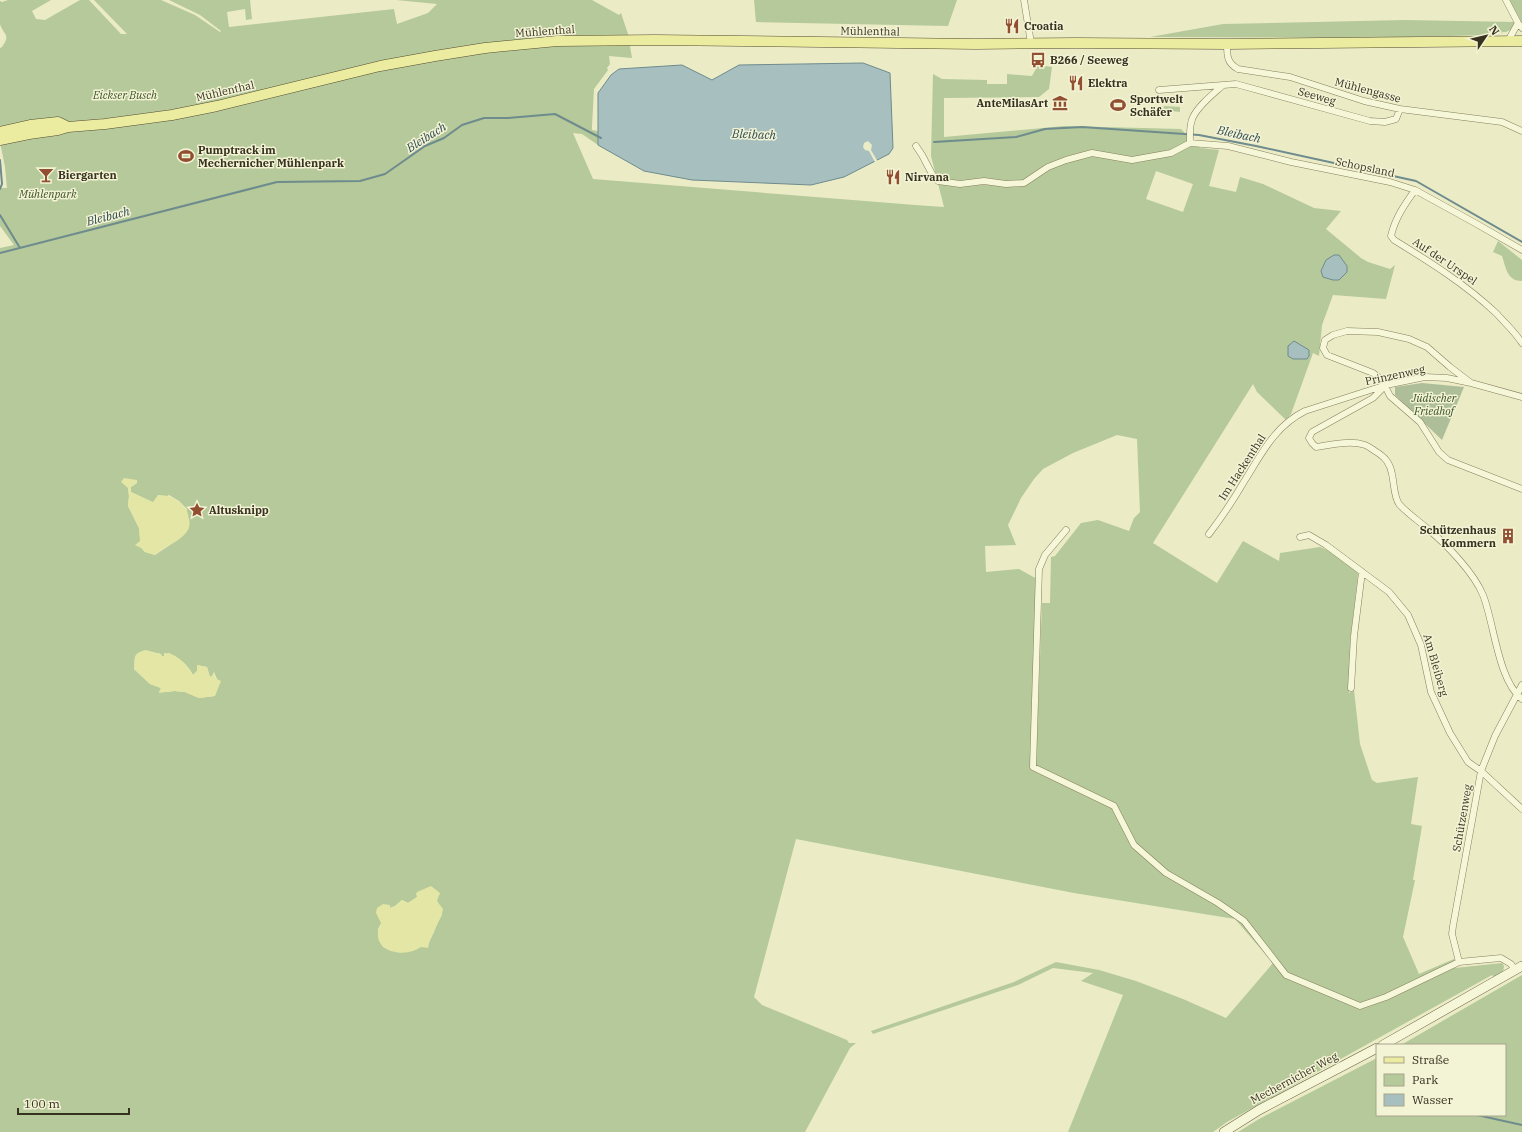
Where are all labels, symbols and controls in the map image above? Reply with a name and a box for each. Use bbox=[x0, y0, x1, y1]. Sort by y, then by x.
north arrow bbox=[1466, 16, 1506, 56]
restaurant icon: Croatia bbox=[1003, 17, 1021, 35]
place label: Croatia bbox=[1024, 19, 1064, 33]
street label: Mühlenthal bbox=[515, 22, 575, 40]
street label: Mühlenthal bbox=[840, 23, 900, 39]
text: N bbox=[1486, 23, 1503, 38]
bus stop icon: B266 / Seeweg bbox=[1029, 51, 1047, 69]
place label: B266 / Seeweg bbox=[1050, 53, 1129, 67]
restaurant icon: Elektra bbox=[1067, 74, 1085, 92]
street label: Mühlengasse bbox=[1333, 74, 1403, 106]
place label: Elektra bbox=[1088, 76, 1128, 90]
street label: Mühlenthal bbox=[194, 77, 256, 105]
street label: Seeweg bbox=[1297, 84, 1337, 108]
park label: Eickser Busch bbox=[92, 88, 157, 102]
place label: Sportwelt Schäfer bbox=[1130, 92, 1183, 119]
museum icon: AnteMilasArt bbox=[1051, 94, 1069, 112]
place label: AnteMilasArt bbox=[976, 96, 1048, 110]
sports icon: Sportwelt Schäfer bbox=[1109, 96, 1127, 114]
water label: Bleibach bbox=[402, 119, 449, 156]
water label: Bleibach bbox=[1215, 122, 1263, 146]
water label: Bleibach bbox=[731, 126, 777, 142]
place label: Pumptrack im Mechernicher Mühlenpark bbox=[198, 143, 344, 170]
sports icon: Pumptrack im Mechernicher Mühlenpark bbox=[177, 147, 195, 165]
street label: Schopsland bbox=[1334, 154, 1396, 180]
bar icon: Biergarten bbox=[37, 166, 55, 184]
place label: Biergarten bbox=[58, 168, 117, 182]
restaurant icon: Nirvana bbox=[884, 168, 902, 186]
place label: Nirvana bbox=[905, 170, 949, 184]
park label: Mühlenpark bbox=[18, 187, 77, 201]
water label: Bleibach bbox=[84, 203, 132, 229]
street label: Auf der Urspel bbox=[1410, 234, 1480, 288]
street label: Prinzenweg bbox=[1364, 362, 1426, 388]
park label: Jüdischer Friedhof bbox=[1411, 391, 1458, 418]
street label: Im Hackenthal bbox=[1215, 431, 1269, 503]
place icon: Altusknipp bbox=[188, 501, 206, 519]
place label: Altusknipp bbox=[209, 503, 269, 517]
place label: Schützenhaus Kommern bbox=[1420, 523, 1496, 550]
building icon: Schützenhaus Kommern bbox=[1499, 527, 1517, 545]
street label: Am Bleiberg bbox=[1420, 632, 1452, 698]
street label: Schützenweg bbox=[1449, 783, 1475, 853]
legend bbox=[1376, 1044, 1506, 1116]
street label: Mechernicher Weg bbox=[1248, 1049, 1340, 1107]
text: Straße bbox=[1412, 1052, 1449, 1067]
text: Park bbox=[1412, 1072, 1438, 1087]
scale bar bbox=[18, 1090, 129, 1116]
text: Wasser bbox=[1412, 1092, 1454, 1107]
text: 100 m bbox=[24, 1096, 60, 1111]

